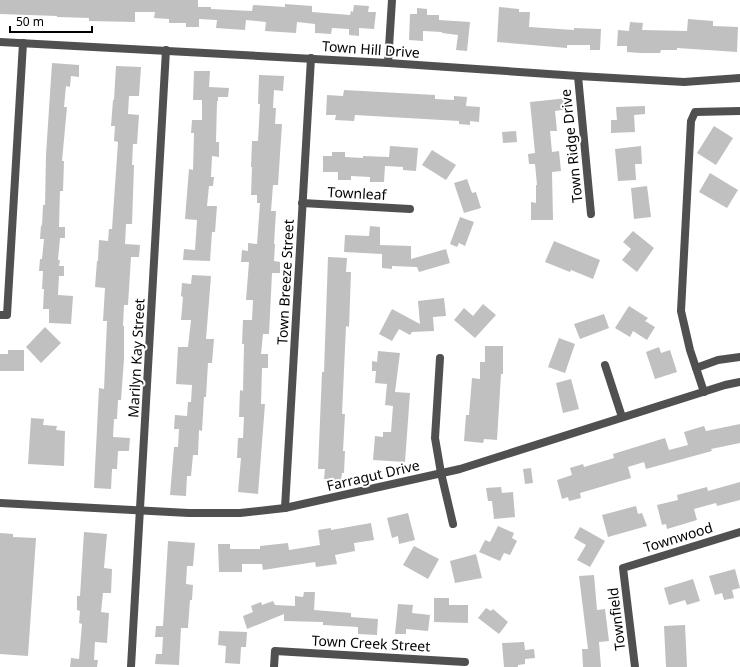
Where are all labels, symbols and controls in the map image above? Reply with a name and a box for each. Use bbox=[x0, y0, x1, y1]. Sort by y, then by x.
scale bar bbox=[10, 8, 92, 34]
text: 50 m bbox=[16, 13, 44, 30]
street label: Town Hill Drive bbox=[322, 36, 421, 62]
street label: Town Ridge Drive bbox=[556, 88, 586, 204]
street label: Townleaf bbox=[327, 182, 388, 204]
street label: Town Breeze Street bbox=[272, 219, 298, 345]
street label: Marilyn Kay Street bbox=[123, 298, 149, 418]
street label: Farragut Drive bbox=[325, 455, 421, 495]
street label: Townwood bbox=[641, 518, 715, 556]
street label: Townfield bbox=[603, 586, 629, 652]
street label: Town Creek Street bbox=[311, 630, 431, 656]

